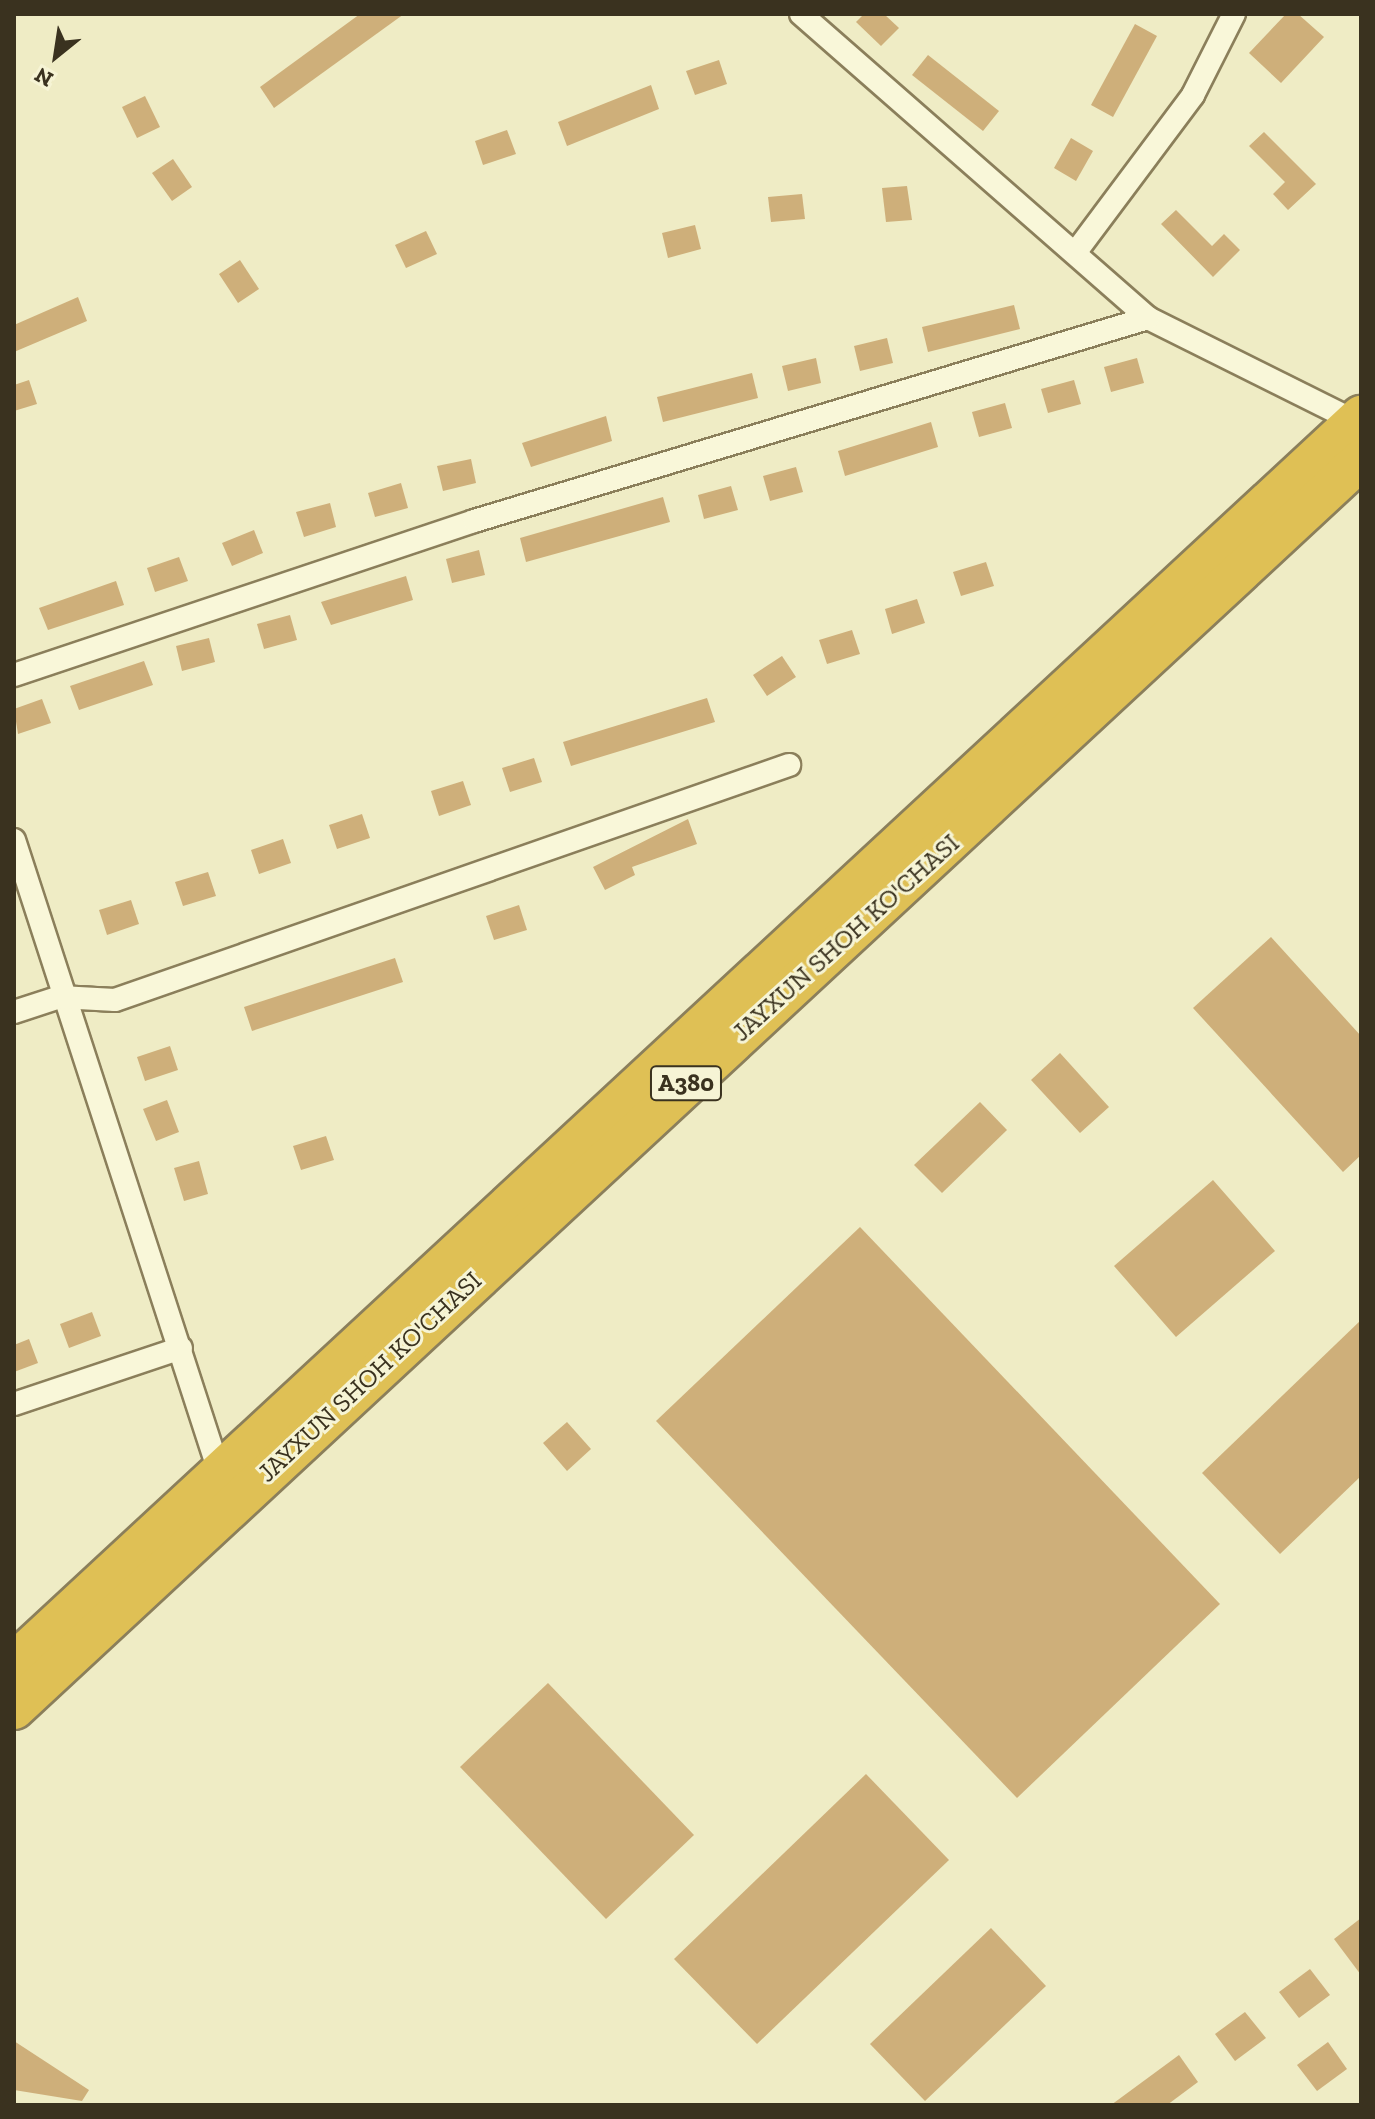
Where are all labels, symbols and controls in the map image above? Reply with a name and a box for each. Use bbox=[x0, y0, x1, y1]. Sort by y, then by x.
north arrow bbox=[16, 16, 96, 96]
text: N bbox=[30, 61, 58, 93]
street label: JAYXUN SHOH KO'CHASI bbox=[726, 828, 966, 1048]
road number: A380 bbox=[648, 1063, 724, 1103]
street label: JAYXUN SHOH KO'CHASI bbox=[252, 1265, 488, 1489]

